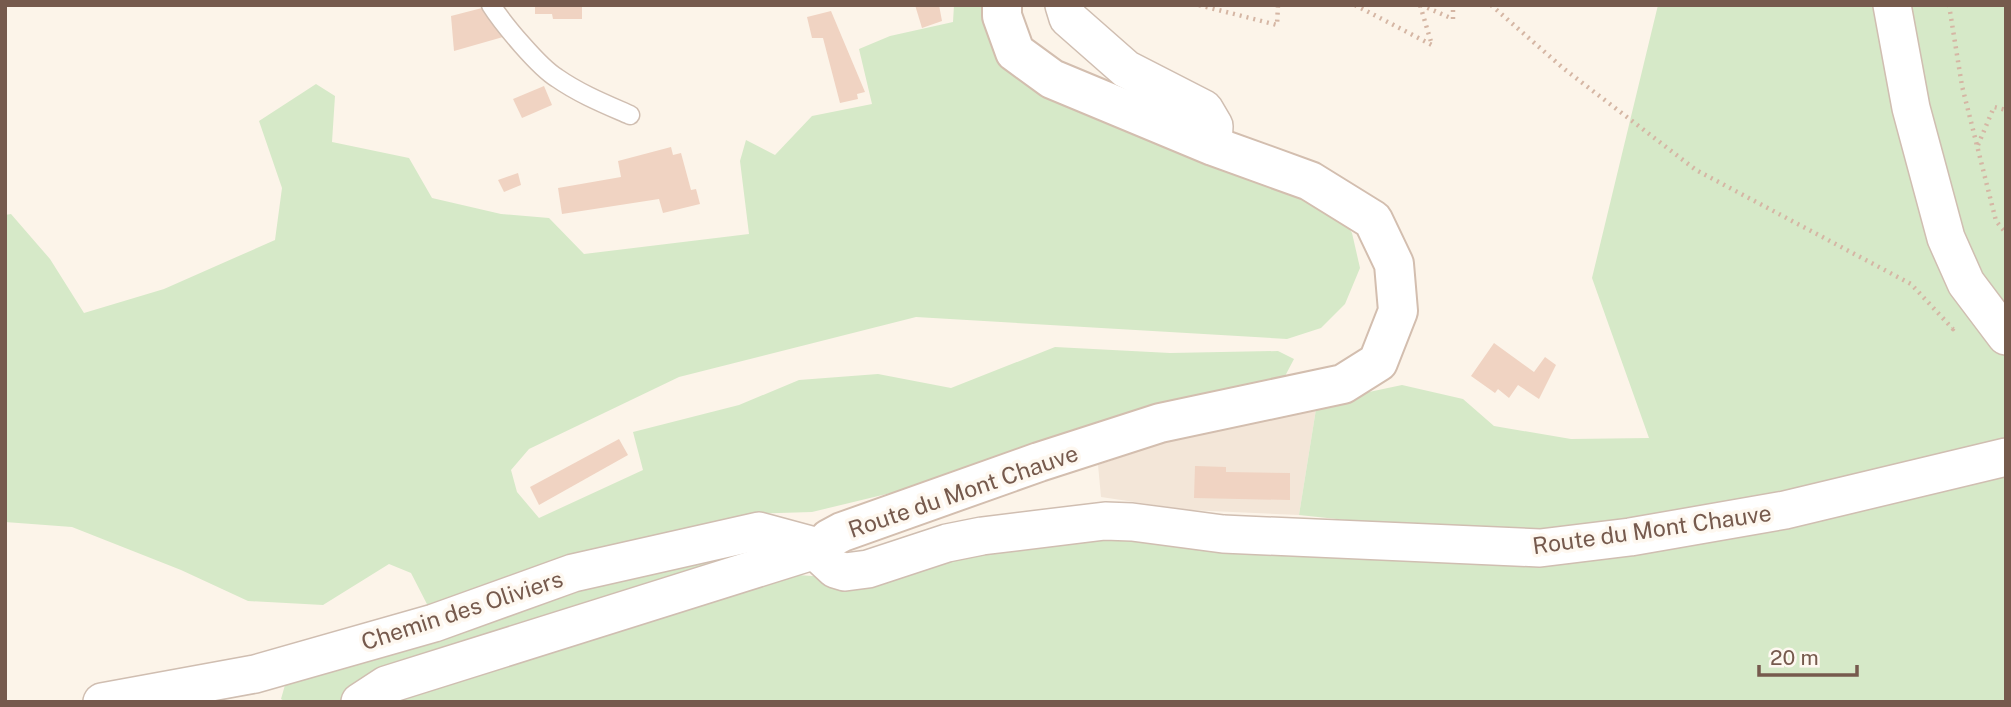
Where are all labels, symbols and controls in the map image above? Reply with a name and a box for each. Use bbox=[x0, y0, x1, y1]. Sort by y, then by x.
street label: Route du Mont Chauve bbox=[845, 439, 1081, 543]
street label: Route du Mont Chauve bbox=[1531, 499, 1773, 559]
street label: Chemin des Oliviers bbox=[358, 565, 566, 655]
scale bar bbox=[1759, 634, 1857, 678]
text: 20 m bbox=[1770, 645, 1819, 670]

